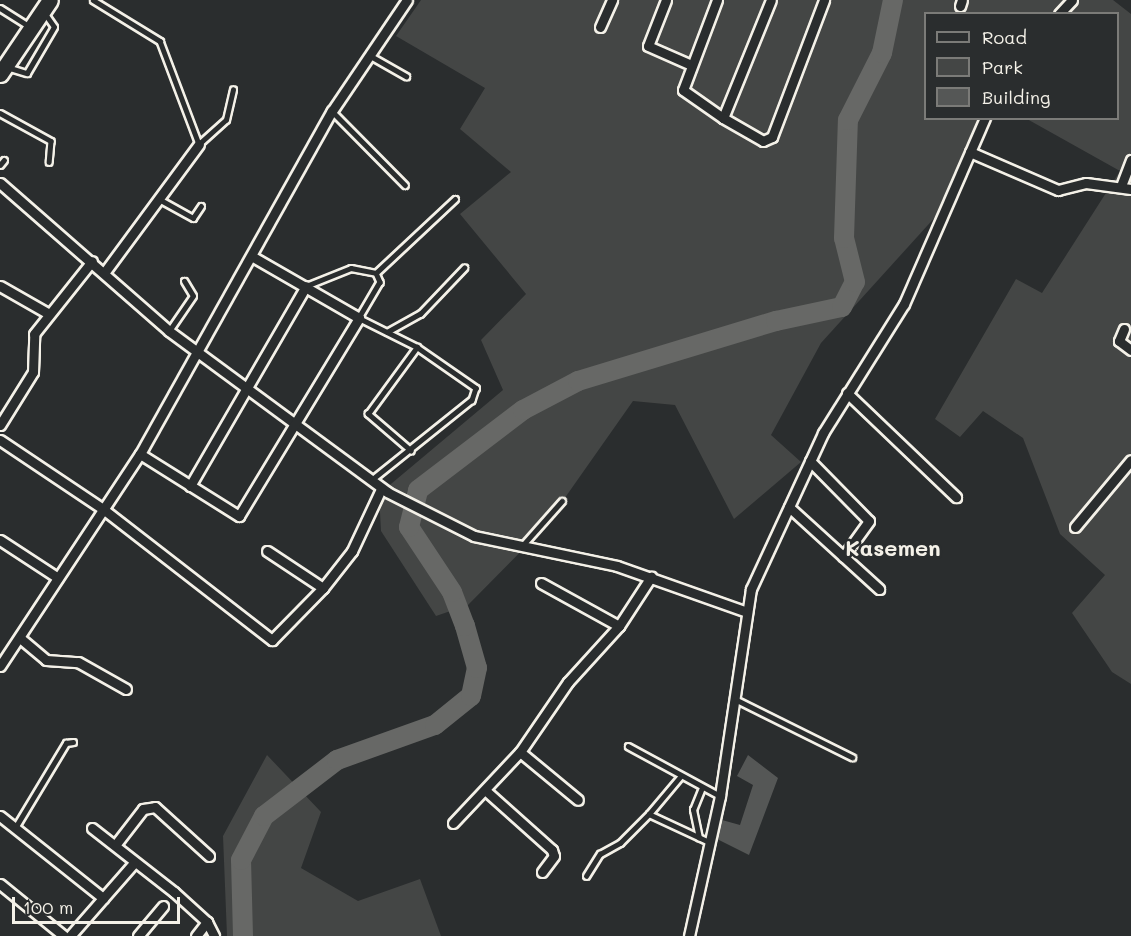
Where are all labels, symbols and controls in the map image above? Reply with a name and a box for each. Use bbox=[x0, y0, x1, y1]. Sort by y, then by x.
legend bbox=[924, 12, 1119, 120]
text: Road bbox=[982, 25, 1027, 49]
text: Park bbox=[982, 55, 1023, 79]
text: Building bbox=[982, 85, 1050, 109]
district label: Kasemen bbox=[845, 535, 941, 561]
scale bar bbox=[15, 885, 183, 923]
text: 100 m bbox=[23, 895, 73, 919]

